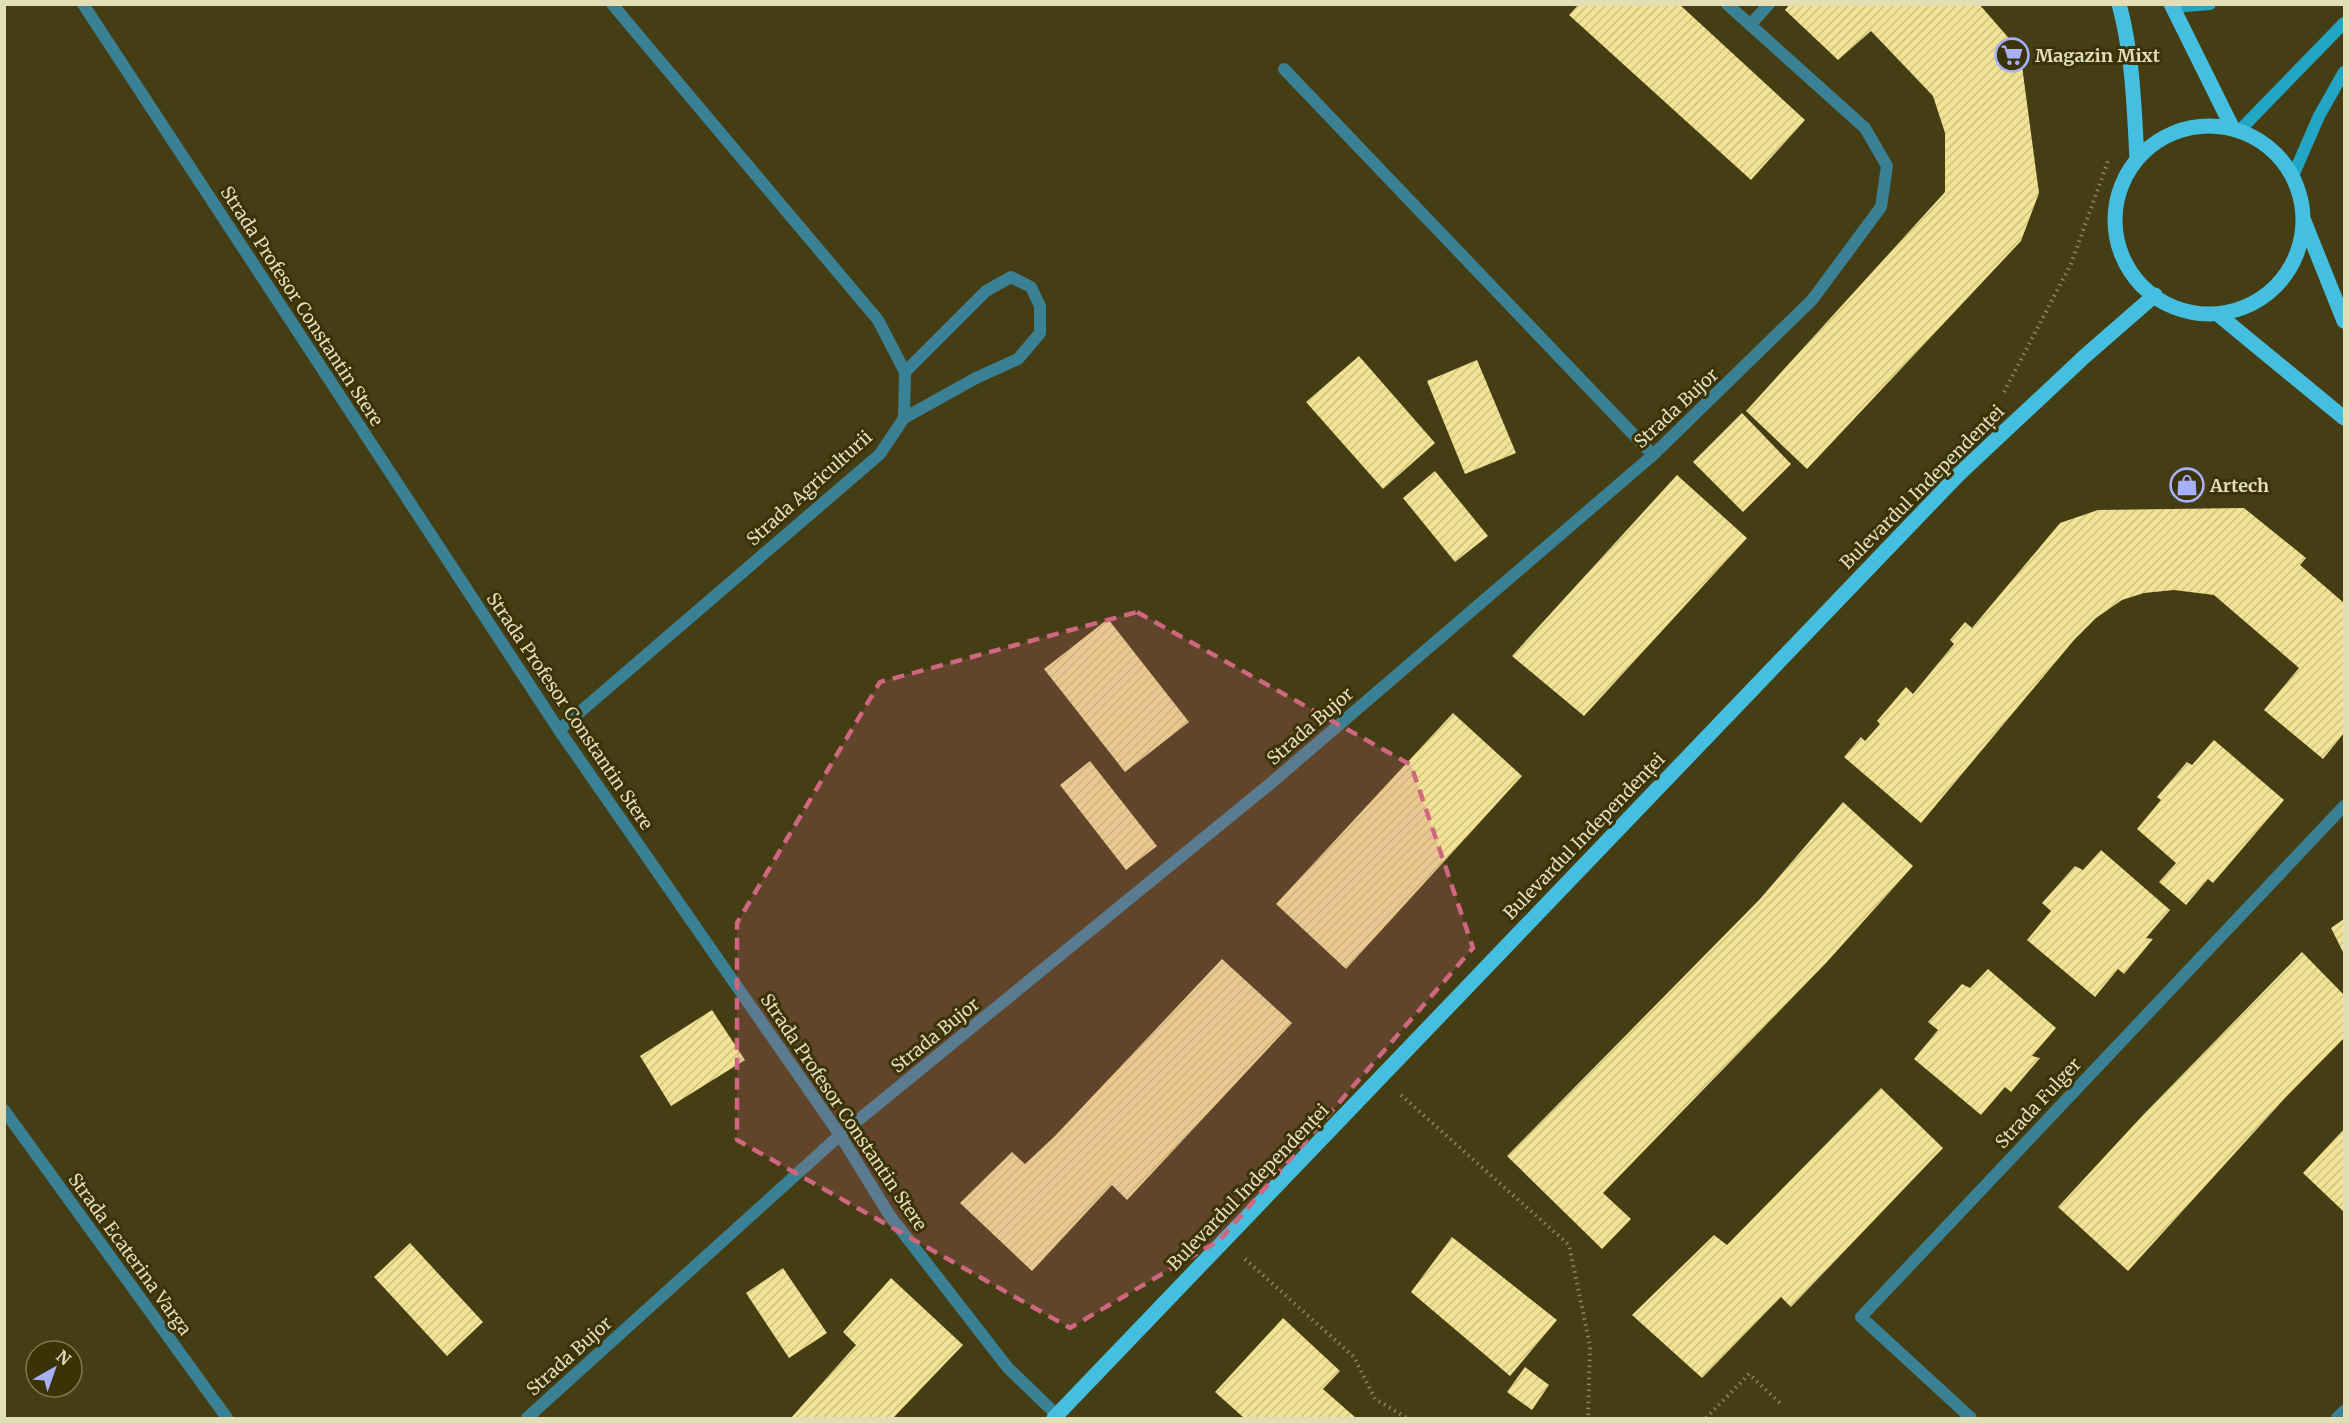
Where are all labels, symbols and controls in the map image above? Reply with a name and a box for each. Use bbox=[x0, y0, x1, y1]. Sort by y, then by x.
supermarket icon: Magazin Mixt bbox=[1994, 37, 2030, 73]
place label: Magazin Mixt bbox=[2035, 44, 2161, 67]
street label: Strada Profesor Constantin Stere bbox=[216, 182, 388, 430]
street label: Strada Bujor bbox=[1629, 363, 1723, 453]
street label: Bulevardul Independenței bbox=[1835, 400, 2009, 574]
street label: Strada Agriculturii bbox=[741, 425, 877, 551]
shop icon: Artech bbox=[2169, 467, 2205, 503]
place label: Artech bbox=[2209, 474, 2269, 497]
street label: Strada Profesor Constantin Stere bbox=[482, 588, 658, 834]
street label: Strada Bujor bbox=[1262, 682, 1358, 770]
street label: Bulevardul Independenței bbox=[1498, 748, 1670, 924]
street label: Strada Profesor Constantin Stere bbox=[756, 989, 932, 1235]
street label: Strada Bujor bbox=[886, 992, 984, 1078]
street label: Strada Fulger bbox=[1990, 1053, 2086, 1153]
street label: Bulevardul Independenței bbox=[1162, 1099, 1334, 1275]
street label: Strada Ecaterina Varga bbox=[63, 1168, 197, 1340]
street label: Strada Bujor bbox=[521, 1312, 617, 1400]
north arrow bbox=[24, 1339, 84, 1399]
text: N bbox=[52, 1346, 75, 1369]

